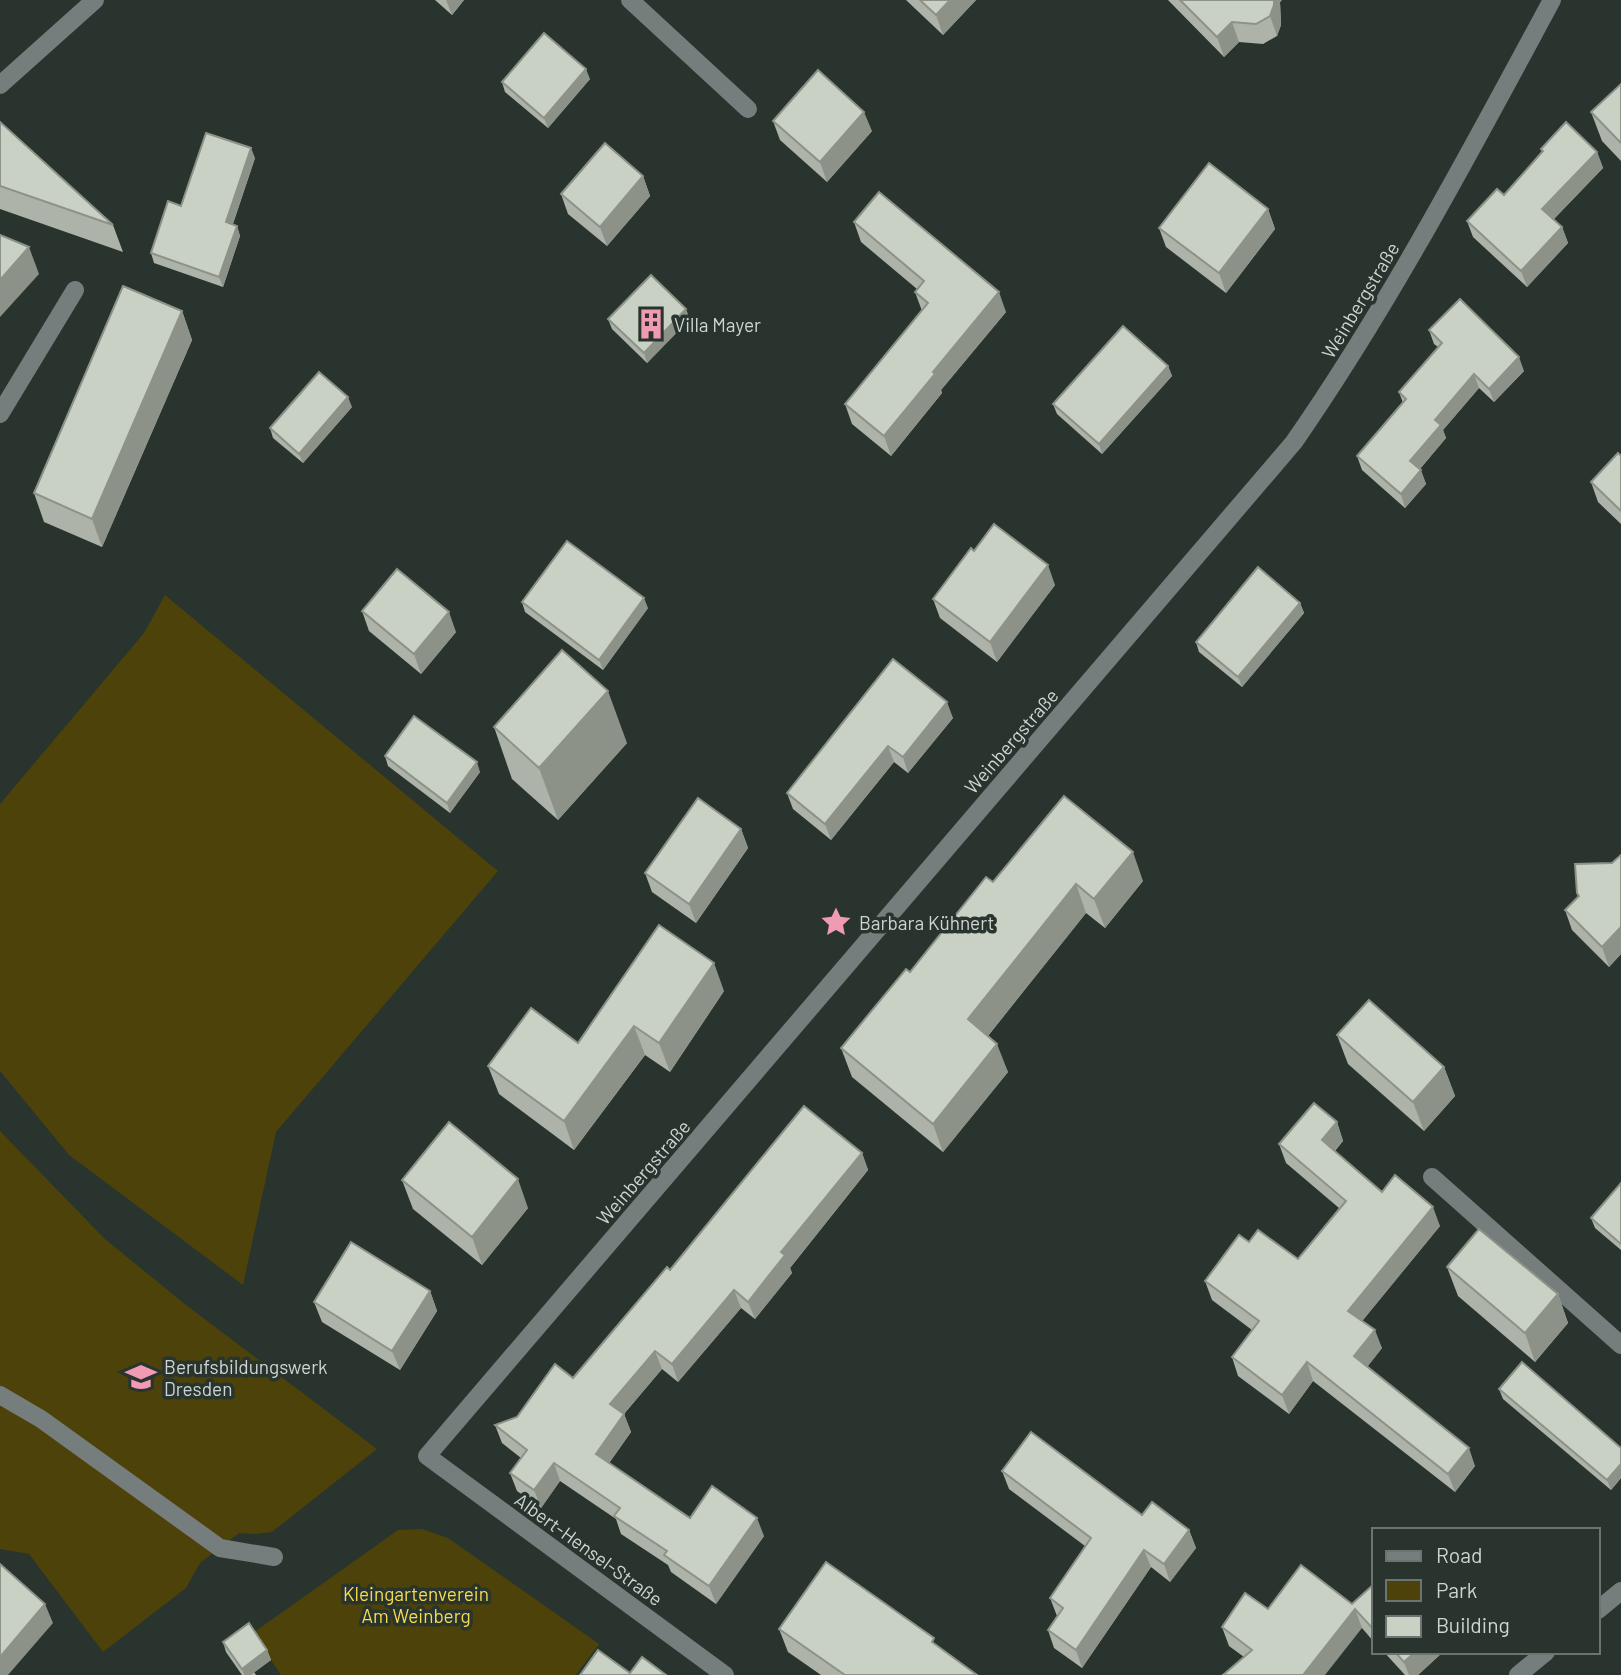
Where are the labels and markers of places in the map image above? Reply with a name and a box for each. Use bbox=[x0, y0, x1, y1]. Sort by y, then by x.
building icon: Villa Mayer bbox=[634, 307, 668, 341]
place label: Villa Mayer bbox=[674, 313, 761, 336]
place icon: Barbara Kühnert bbox=[819, 905, 853, 939]
place label: Barbara Kühnert bbox=[859, 911, 994, 934]
place label: Berufsbildungswerk Dresden bbox=[164, 1355, 328, 1400]
school or university icon: Berufsbildungswerk Dresden bbox=[124, 1360, 158, 1394]

